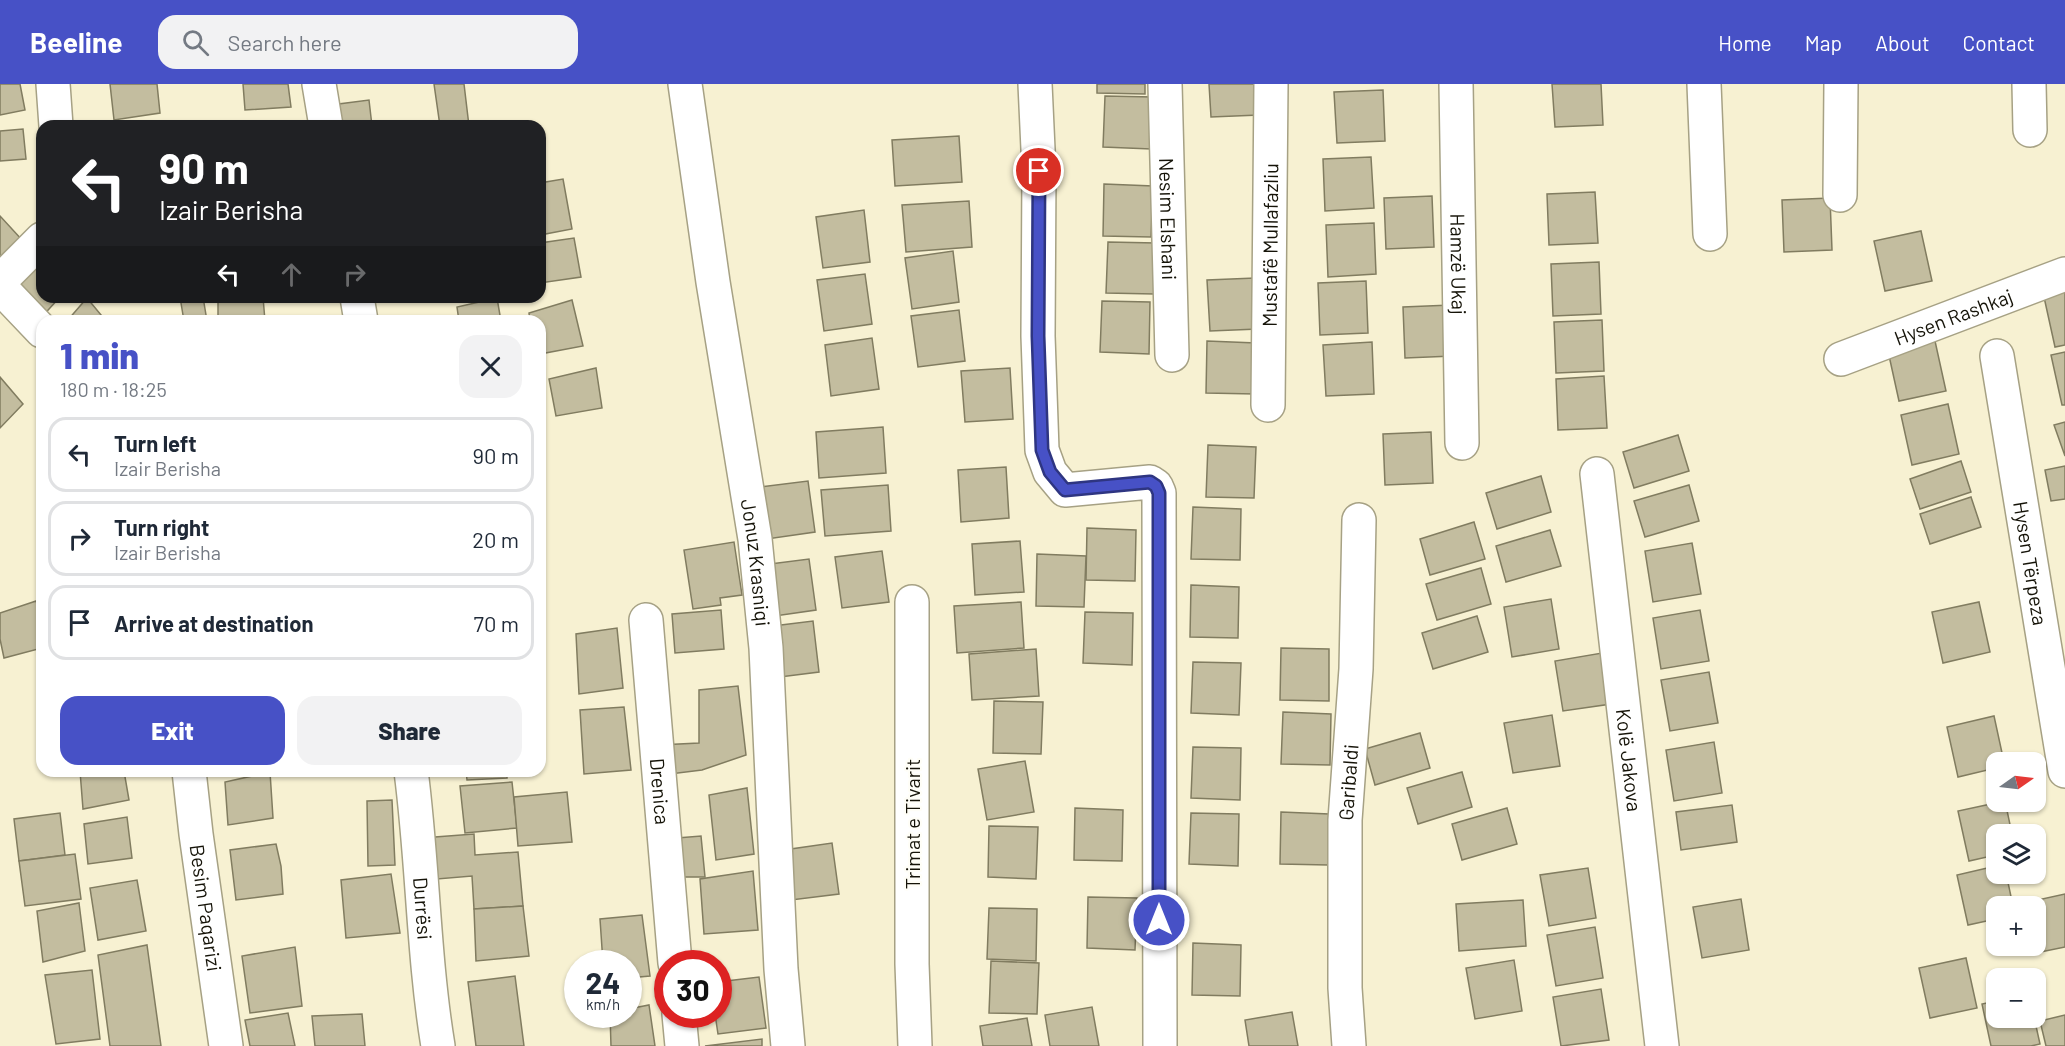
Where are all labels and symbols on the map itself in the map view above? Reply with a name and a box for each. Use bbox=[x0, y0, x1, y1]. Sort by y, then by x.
pin bbox=[1013, 145, 1064, 196]
street label: Nesim Elshani bbox=[1155, 157, 1182, 281]
street label: Mustafë Mullafazliu bbox=[1257, 163, 1282, 327]
street label: Hamzë Ukaj bbox=[1446, 213, 1472, 315]
street label: Hysen Rashkaj bbox=[1891, 283, 2016, 350]
street label: Jonuz Krasniqi bbox=[737, 497, 776, 628]
street label: Hysen Tërpeza bbox=[2009, 499, 2053, 627]
street label: Kolë Jakova bbox=[1612, 707, 1647, 813]
street label: Garibaldi bbox=[1333, 743, 1363, 821]
north arrow bbox=[1986, 752, 2046, 812]
street label: Drenica bbox=[646, 757, 675, 826]
street label: Trimat e Tivarit bbox=[900, 759, 924, 889]
street label: Besim Paqarizi bbox=[186, 843, 227, 973]
street label: Durrësi bbox=[409, 876, 438, 941]
position arrow bbox=[1127, 888, 1191, 952]
speed limit sign: 30 bbox=[654, 950, 732, 1028]

